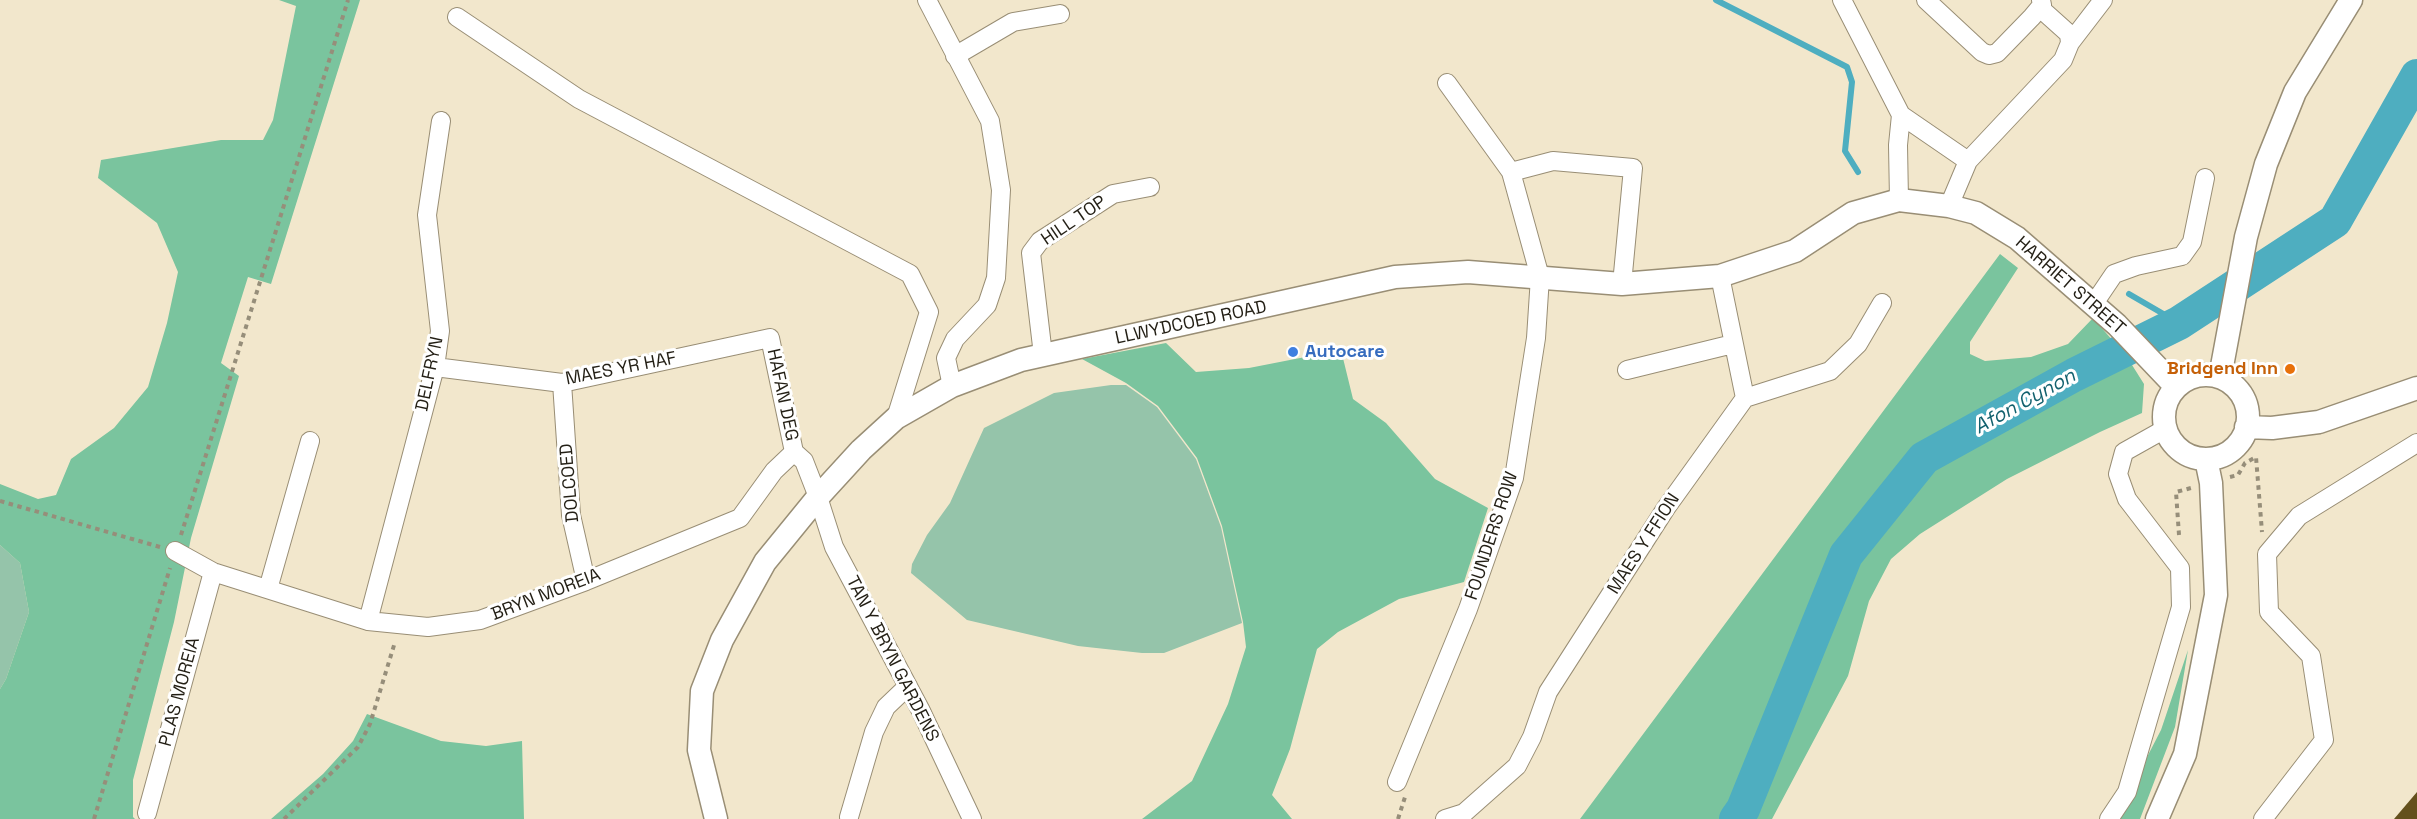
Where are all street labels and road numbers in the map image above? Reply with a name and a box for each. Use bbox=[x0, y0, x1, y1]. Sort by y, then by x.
street label: HILL TOP bbox=[1038, 192, 1110, 250]
street label: HARRIET STREET bbox=[2011, 232, 2129, 340]
street label: LLWYDCOED ROAD bbox=[1113, 296, 1269, 350]
street label: DELFRYN bbox=[412, 335, 448, 413]
street label: HAFAN DEG bbox=[762, 347, 802, 443]
street label: MAES YR HAF bbox=[564, 348, 678, 390]
street label: DOLCOED bbox=[556, 443, 584, 523]
street label: FOUNDERS ROW bbox=[1461, 469, 1523, 603]
street label: MAES Y FFION bbox=[1603, 489, 1685, 599]
street label: BRYN MOREIA bbox=[488, 564, 604, 626]
street label: TAN Y BRYN GARDENS bbox=[841, 573, 943, 745]
street label: PLAS MOREIA bbox=[155, 635, 205, 749]

